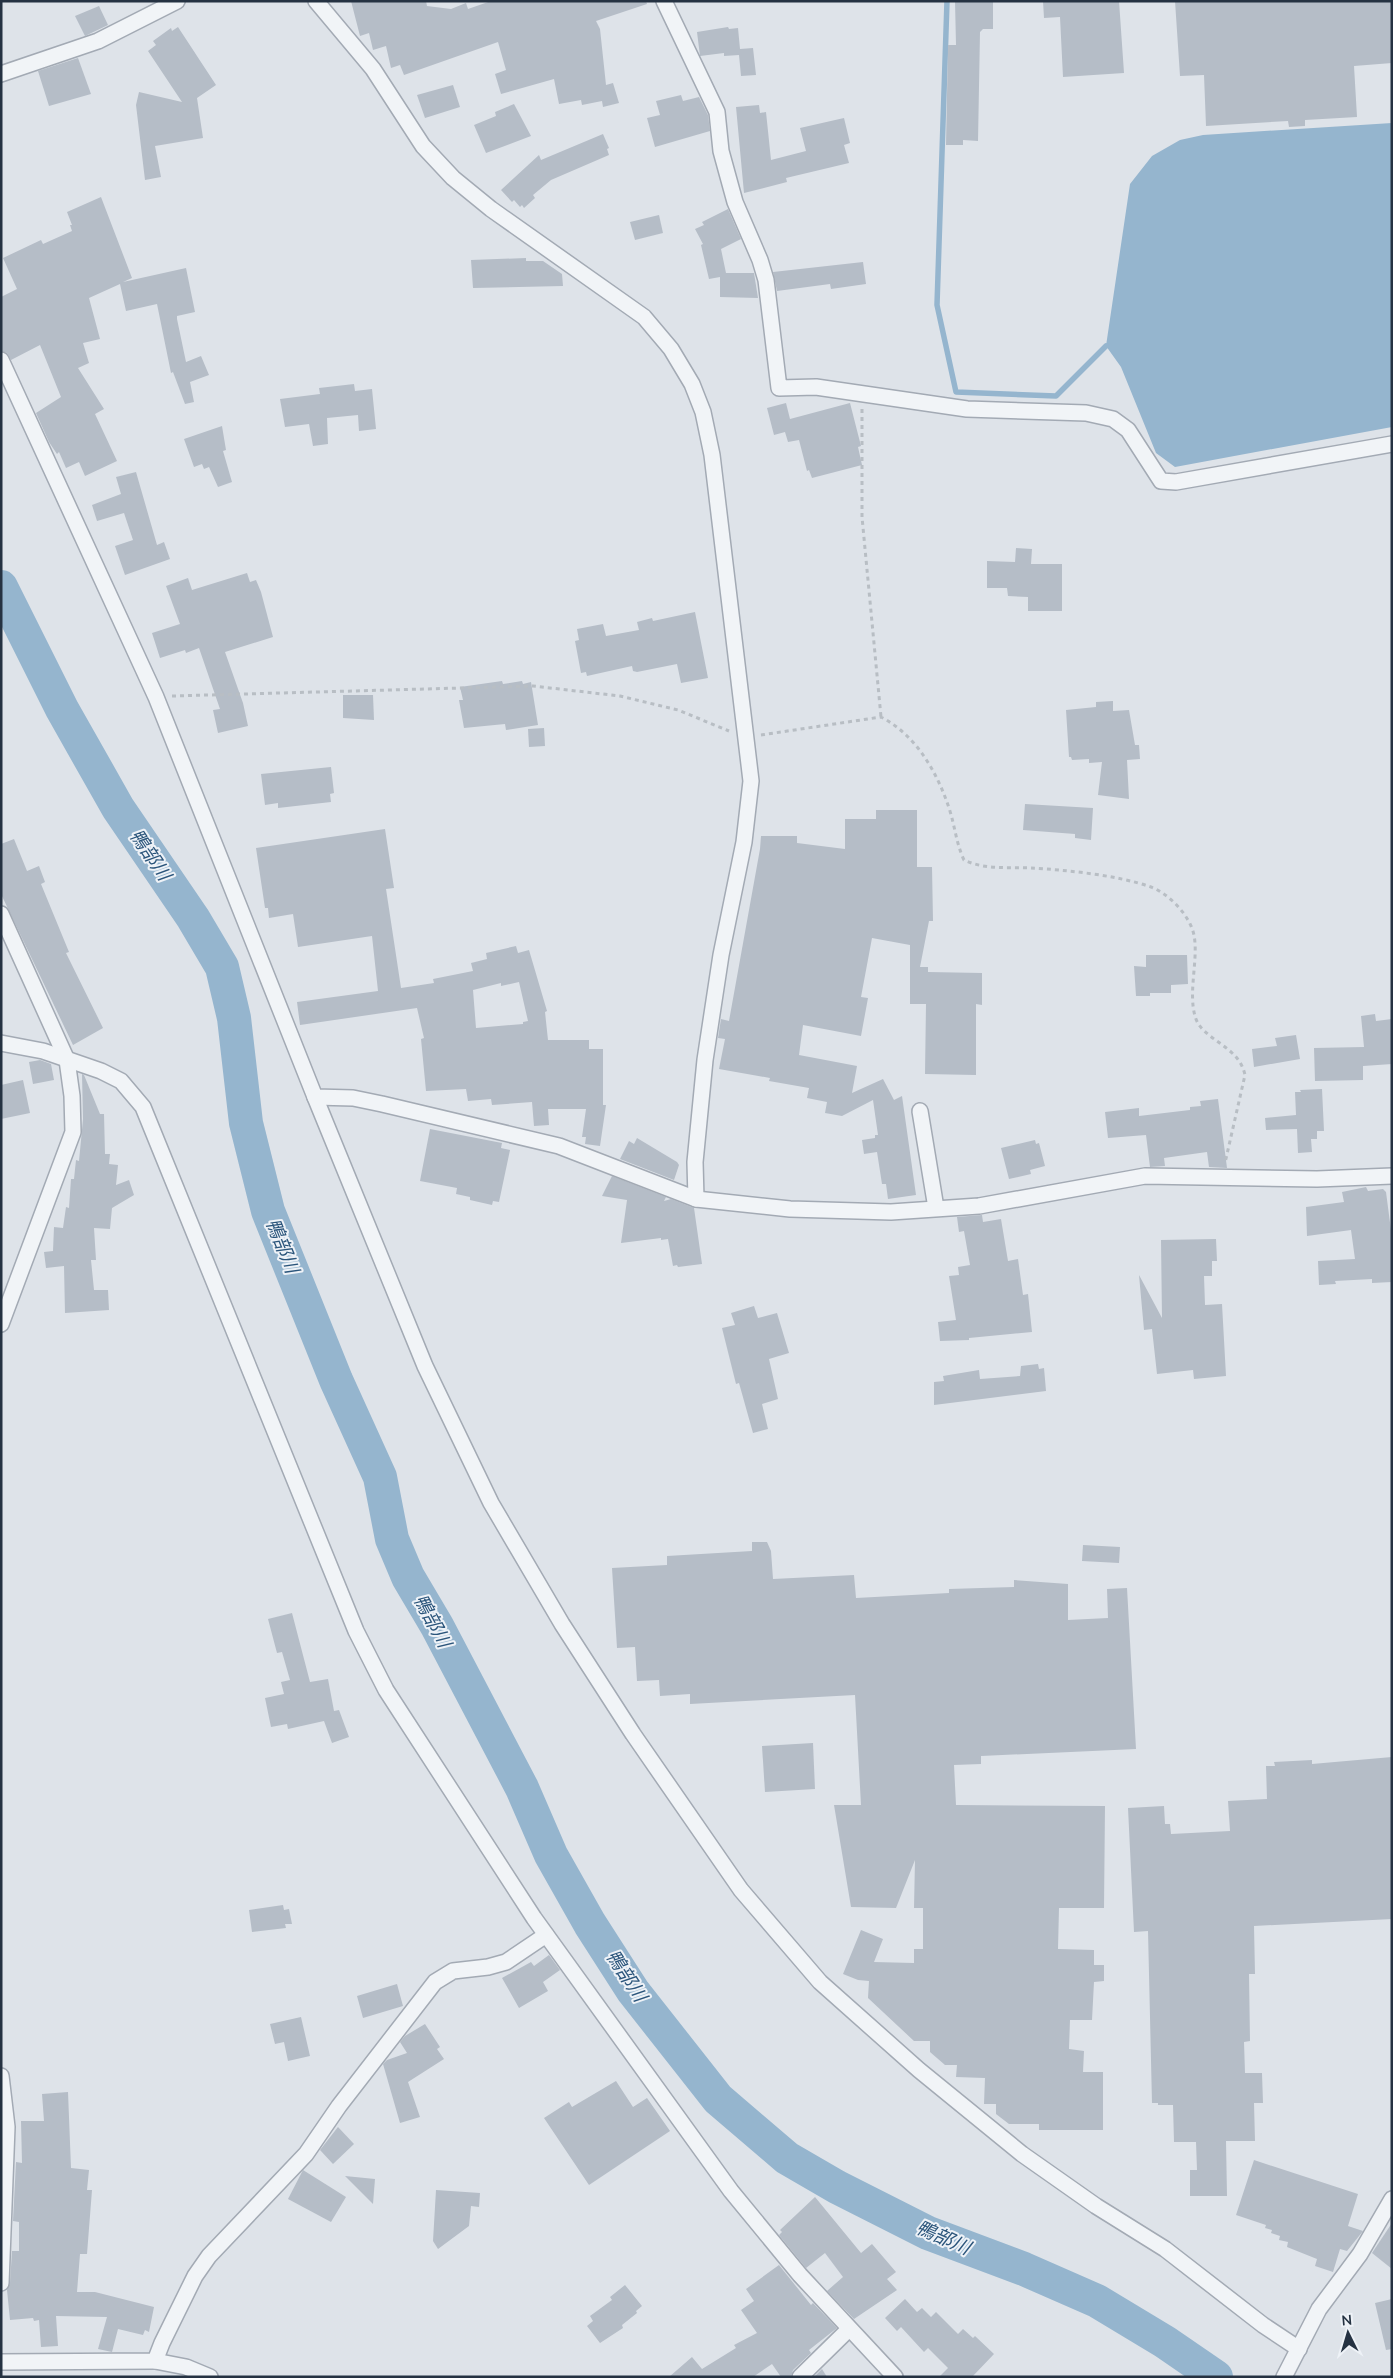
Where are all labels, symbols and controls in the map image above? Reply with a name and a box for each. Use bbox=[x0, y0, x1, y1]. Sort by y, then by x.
water label: 鴨部川 bbox=[123, 824, 178, 888]
water label: 鴨部川 bbox=[259, 1215, 305, 1279]
water label: 鴨部川 bbox=[407, 1590, 458, 1654]
water label: 鴨部川 bbox=[600, 1945, 654, 2009]
water label: 鴨部川 bbox=[912, 2215, 976, 2262]
north arrow bbox=[1323, 2308, 1373, 2358]
text: N bbox=[1341, 2311, 1353, 2330]

